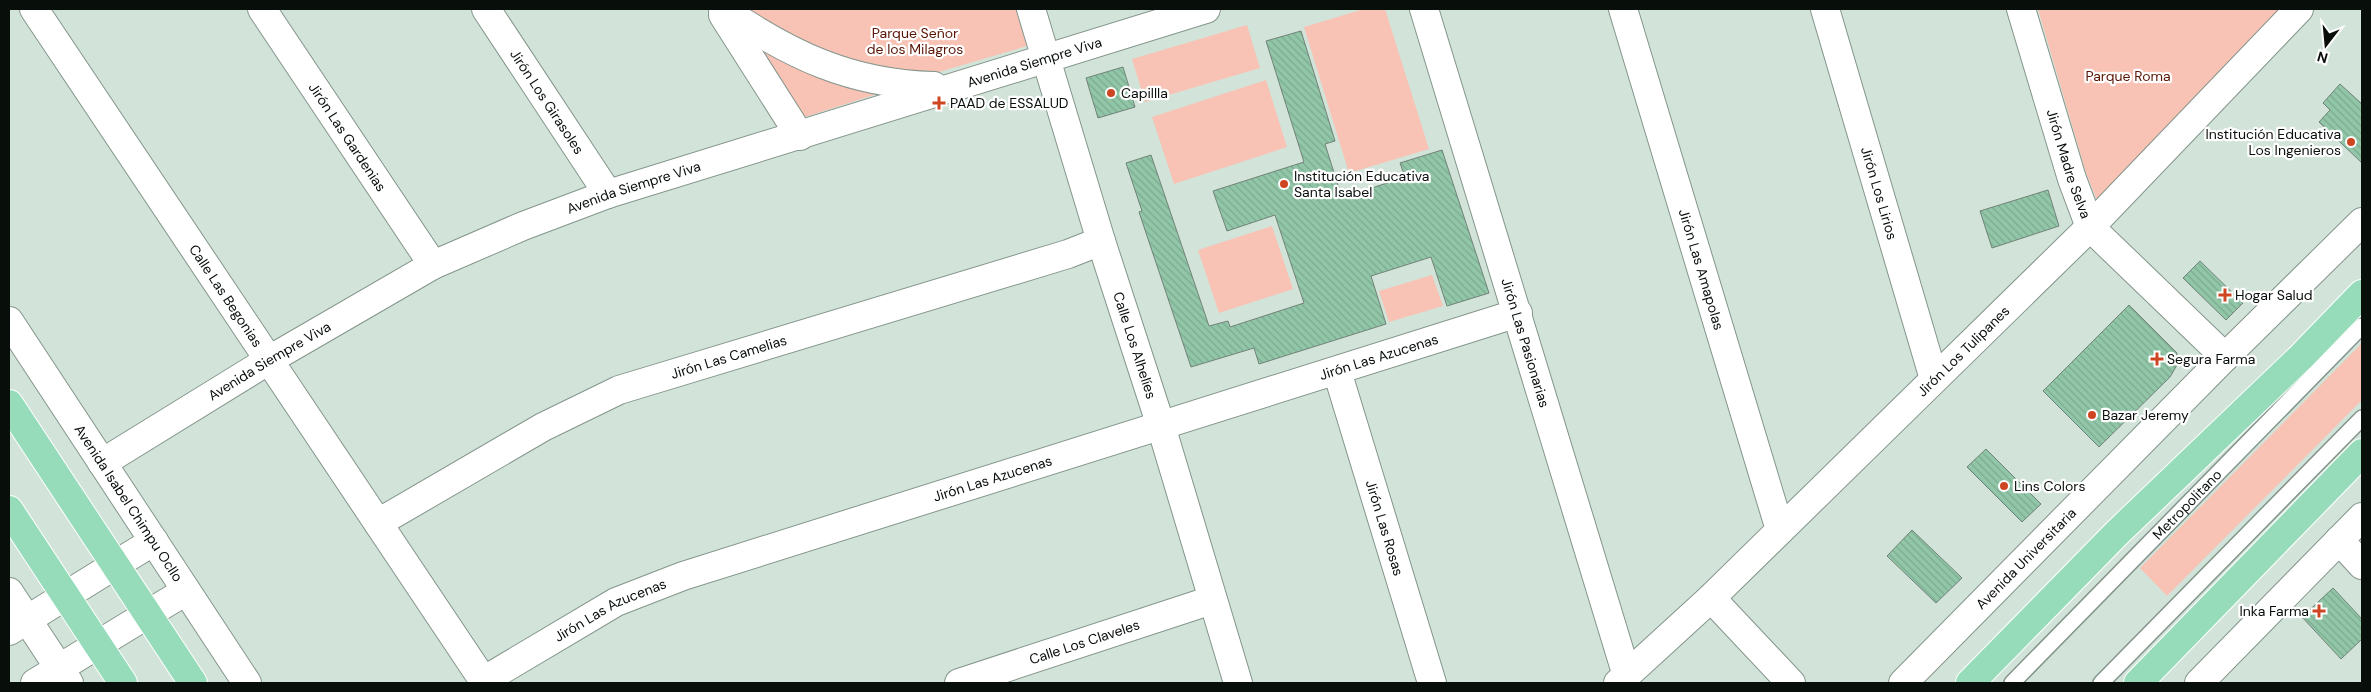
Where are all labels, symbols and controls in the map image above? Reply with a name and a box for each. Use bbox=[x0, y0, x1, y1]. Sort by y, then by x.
north arrow bbox=[2301, 20, 2351, 70]
park label: Parque Señor de los Milagros bbox=[867, 24, 963, 58]
street label: Avenida Siempre Viva bbox=[965, 33, 1104, 91]
street label: Jirón Los Girasoles bbox=[506, 46, 588, 157]
text: N bbox=[2315, 47, 2330, 68]
park label: Parque Roma bbox=[2085, 67, 2171, 85]
street label: Jirón Las Gardenias bbox=[305, 79, 390, 195]
place label: Capillla bbox=[1121, 84, 1168, 102]
marker: Capillla bbox=[1105, 87, 1117, 99]
place label: PAAD de ESSALUD bbox=[950, 94, 1069, 112]
marker: PAAD de ESSALUD bbox=[932, 96, 946, 110]
street label: Jirón Madre Selva bbox=[2043, 107, 2095, 221]
place label: Institución Educativa Los Ingenieros bbox=[2206, 125, 2341, 159]
marker: Institución Educativa Los Ingenieros bbox=[2345, 136, 2357, 148]
street label: Jirón Los Lirios bbox=[1857, 144, 1901, 242]
street label: Avenida Siempre Viva bbox=[564, 157, 703, 218]
place label: Institución Educativa Santa Isabel bbox=[1294, 167, 1429, 201]
marker: Institución Educativa Santa Isabel bbox=[1278, 178, 1290, 190]
street label: Jirón Las Amapolas bbox=[1675, 207, 1728, 332]
street label: Calle Las Begonias bbox=[185, 241, 267, 350]
street label: Jirón Las Pasionarias bbox=[1497, 276, 1554, 410]
place label: Hogar Salud bbox=[2235, 286, 2313, 304]
marker: Hogar Salud bbox=[2219, 289, 2231, 301]
street label: Calle Los Alhelíes bbox=[1109, 290, 1161, 401]
street label: Jirón Los Tulipanes bbox=[1913, 302, 2013, 400]
street label: Avenida Siempre Viva bbox=[205, 317, 334, 404]
street label: Jirón Las Azucenas bbox=[1317, 330, 1440, 384]
street label: Jirón Las Camelias bbox=[668, 331, 789, 383]
place label: Segura Farma bbox=[2167, 350, 2255, 368]
marker: Segura Farma bbox=[2151, 353, 2163, 365]
place label: Bazar Jeremy bbox=[2102, 406, 2189, 424]
marker: Bazar Jeremy bbox=[2086, 409, 2098, 421]
street label: Avenida Isabel Chimpu Ocllo bbox=[71, 421, 187, 585]
street label: Jirón Las Azucenas bbox=[931, 451, 1054, 506]
street label: Metropolitano bbox=[2149, 466, 2225, 543]
place label: Lins Colors bbox=[2014, 477, 2086, 495]
street label: Jirón Las Rosas bbox=[1362, 478, 1408, 578]
marker: Lins Colors bbox=[1998, 480, 2010, 492]
street label: Avenida Universitaria bbox=[1972, 504, 2080, 613]
street label: Jirón Las Azucenas bbox=[551, 574, 669, 646]
place label: Inka Farma bbox=[2239, 602, 2309, 620]
marker: Inka Farma bbox=[2313, 605, 2325, 617]
street label: Calle Los Claveles bbox=[1027, 615, 1142, 668]

